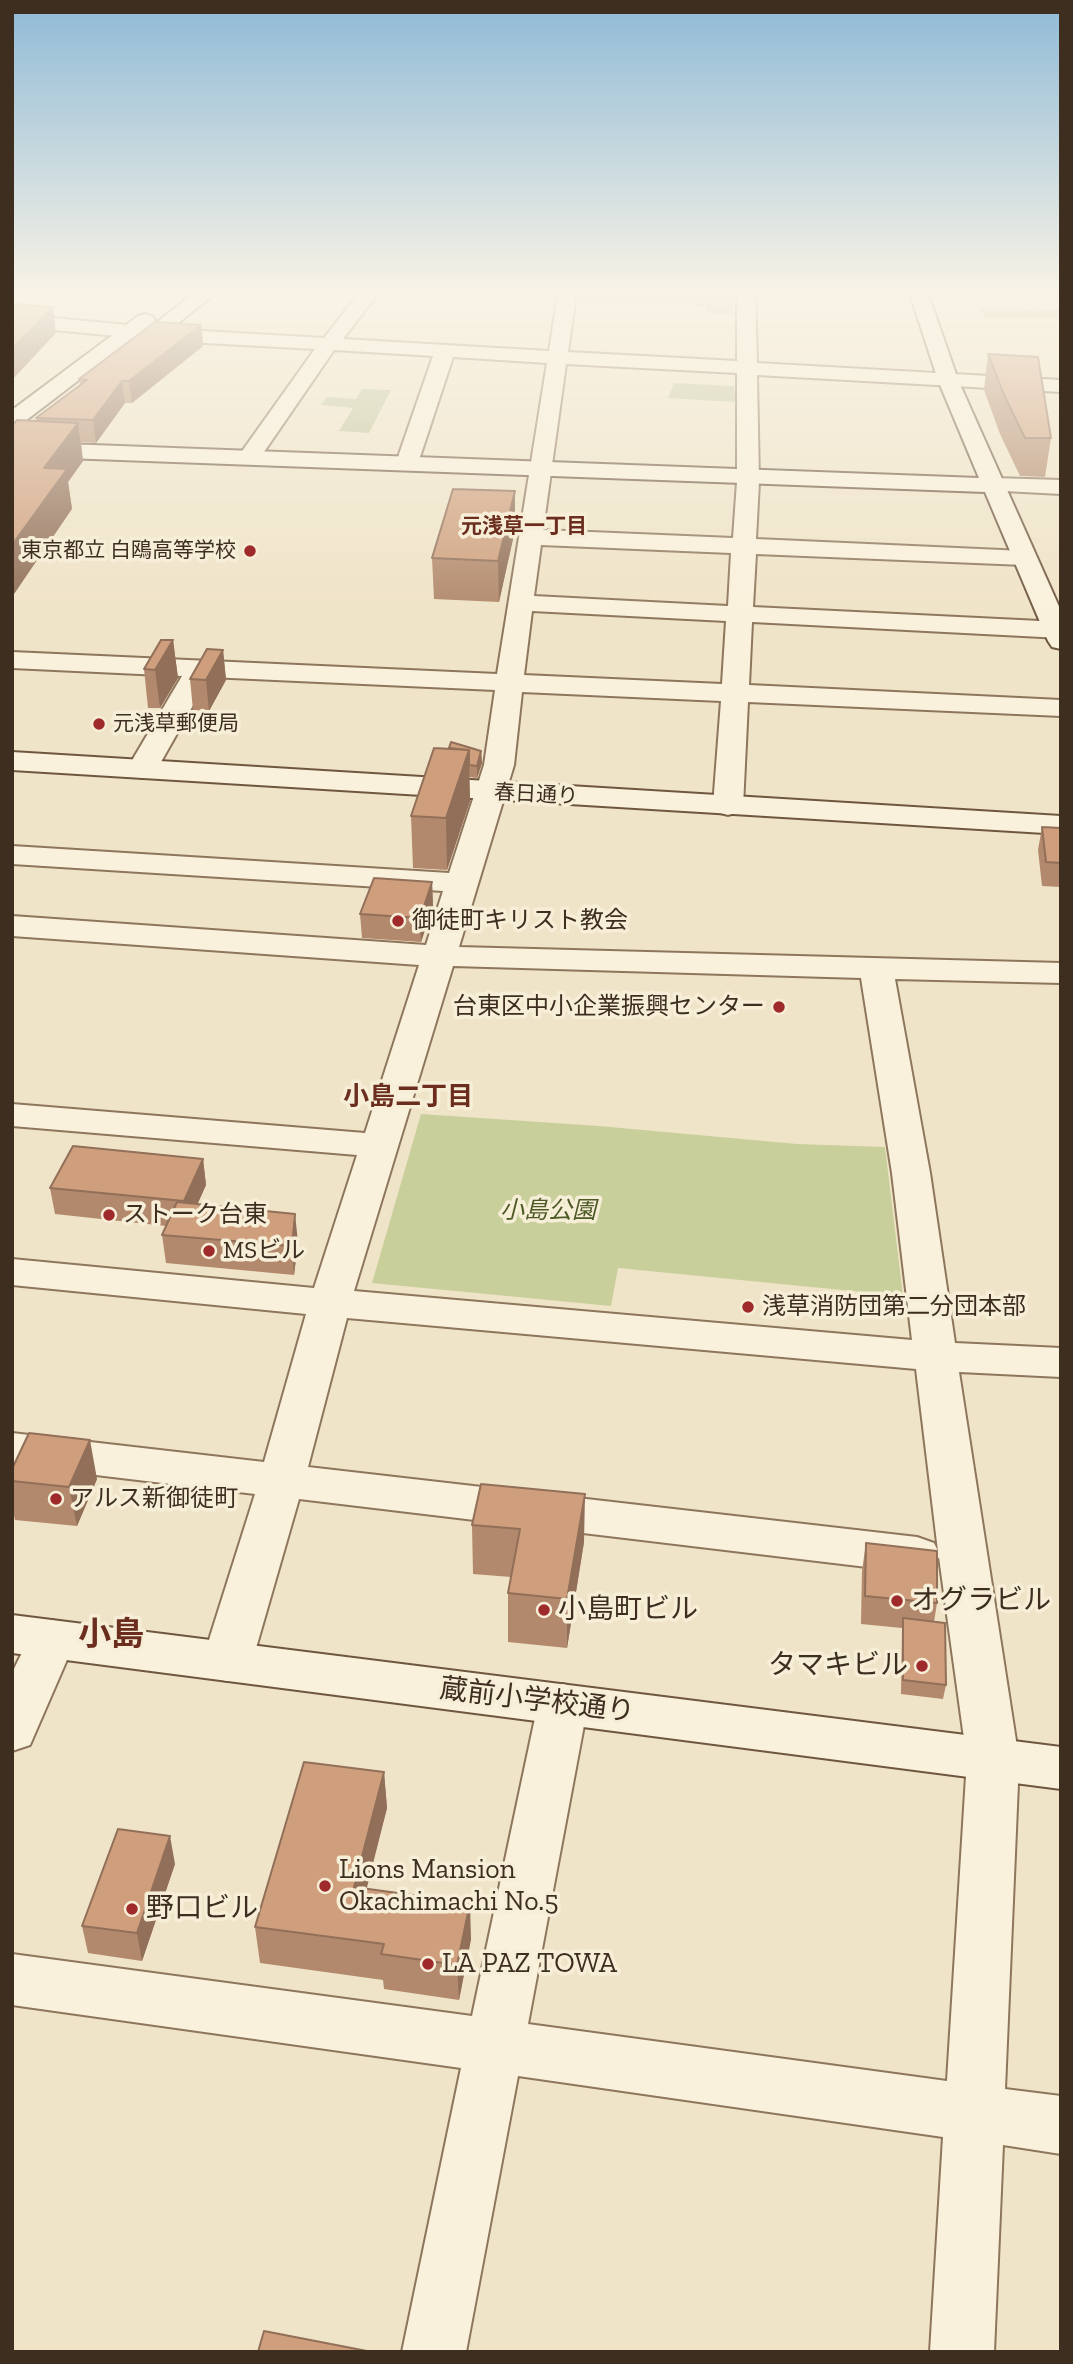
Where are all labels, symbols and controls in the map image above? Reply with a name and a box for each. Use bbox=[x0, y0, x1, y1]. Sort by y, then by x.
district label: 元浅草一丁目 bbox=[461, 514, 587, 540]
place label: 東京都立 白鴎高等学校 bbox=[21, 538, 236, 564]
marker: 東京都立 白鴎高等学校 bbox=[242, 543, 258, 559]
place label: 元浅草郵便局 bbox=[113, 711, 239, 737]
marker: 元浅草郵便局 bbox=[91, 716, 107, 732]
street label: 春日通り bbox=[493, 780, 579, 810]
place label: 御徒町キリスト教会 bbox=[412, 907, 628, 935]
marker: 御徒町キリスト教会 bbox=[390, 913, 406, 929]
place label: 台東区中小企業振興センター bbox=[453, 993, 765, 1021]
marker: 台東区中小企業振興センター bbox=[771, 999, 787, 1015]
district label: 小島二丁目 bbox=[343, 1082, 473, 1114]
park label: 小島公園 bbox=[500, 1197, 596, 1225]
place label: ストーク台東 bbox=[123, 1201, 267, 1229]
marker: ストーク台東 bbox=[101, 1207, 117, 1223]
place label: MSビル bbox=[223, 1237, 305, 1265]
marker: MSビル bbox=[201, 1243, 217, 1259]
place label: 浅草消防団第二分団本部 bbox=[762, 1293, 1026, 1321]
marker: 浅草消防団第二分団本部 bbox=[740, 1299, 756, 1315]
place label: アルス新御徒町 bbox=[70, 1485, 238, 1513]
marker: アルス新御徒町 bbox=[48, 1491, 64, 1507]
place label: オグラビル bbox=[911, 1584, 1051, 1618]
place label: 小島町ビル bbox=[558, 1593, 698, 1627]
marker: オグラビル bbox=[889, 1593, 905, 1609]
marker: 小島町ビル bbox=[536, 1602, 552, 1618]
district label: 小島 bbox=[78, 1616, 144, 1656]
place label: タマキビル bbox=[768, 1649, 908, 1683]
marker: タマキビル bbox=[914, 1658, 930, 1674]
street label: 蔵前小学校通り bbox=[438, 1672, 636, 1730]
place label: Lions Mansion Okachimachi No.5 bbox=[339, 1853, 559, 1919]
marker: Lions Mansion Okachimachi No.5 bbox=[317, 1878, 333, 1894]
place label: 野口ビル bbox=[146, 1892, 258, 1926]
marker: 野口ビル bbox=[124, 1901, 140, 1917]
place label: LA PAZ TOWA bbox=[442, 1947, 617, 1981]
marker: LA PAZ TOWA bbox=[420, 1956, 436, 1972]

